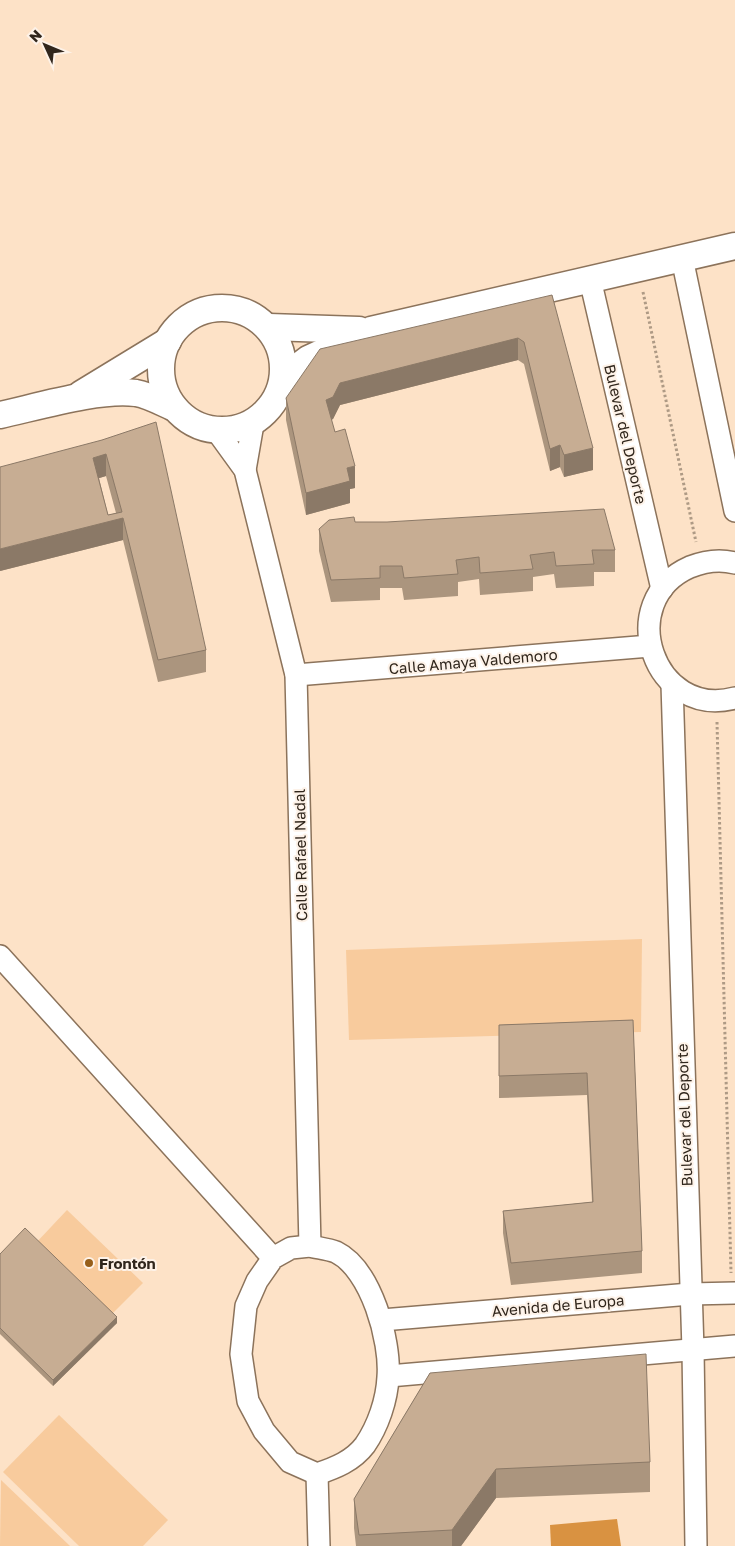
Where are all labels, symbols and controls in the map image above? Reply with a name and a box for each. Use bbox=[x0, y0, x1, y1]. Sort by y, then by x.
north arrow bbox=[20, 20, 70, 70]
text: N bbox=[25, 26, 45, 45]
street label: Bulevar del Deporte bbox=[601, 362, 651, 506]
street label: Calle Amaya Valdemoro bbox=[388, 645, 558, 677]
street label: Calle Rafael Nadal bbox=[290, 788, 310, 921]
street label: Bulevar del Deporte bbox=[673, 1043, 695, 1187]
place label: Frontón bbox=[99, 1254, 156, 1272]
marker: Frontón bbox=[83, 1257, 95, 1269]
street label: Avenida de Europa bbox=[491, 1290, 625, 1320]

